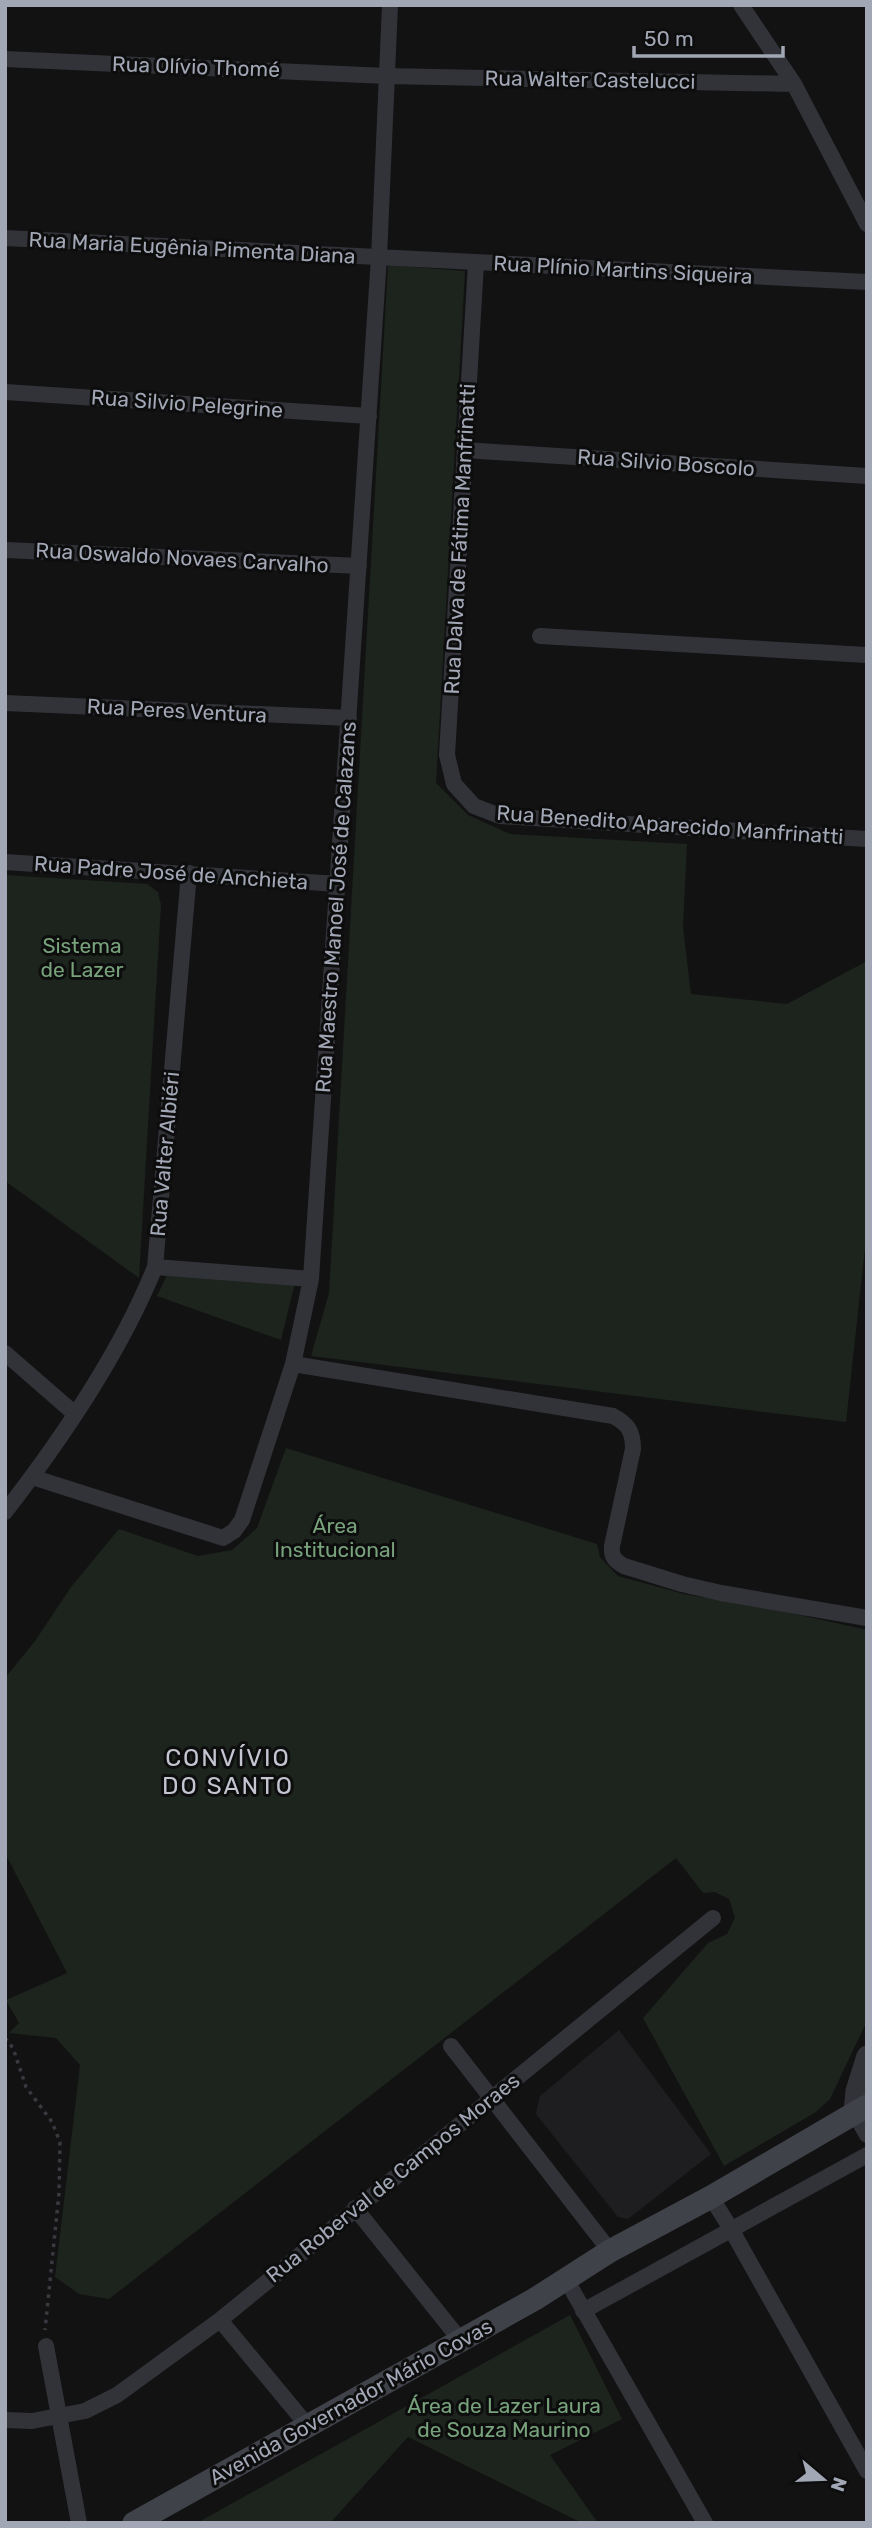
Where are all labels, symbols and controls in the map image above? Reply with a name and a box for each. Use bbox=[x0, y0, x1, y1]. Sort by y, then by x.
scale bar bbox=[634, 14, 783, 58]
text: 50 m bbox=[644, 26, 694, 51]
street label: Rua Olívio Thomé bbox=[112, 51, 280, 82]
street label: Rua Walter Castelucci bbox=[484, 65, 696, 94]
street label: Rua Maria Eugênia Pimenta Diana bbox=[28, 226, 356, 269]
street label: Rua Plínio Martins Siqueira bbox=[493, 250, 753, 289]
street label: Rua Dalva de Fátima Manfrinatti bbox=[439, 383, 480, 695]
street label: Rua Silvio Pelegrine bbox=[90, 384, 284, 423]
street label: Rua Silvio Boscolo bbox=[576, 444, 756, 481]
street label: Rua Oswaldo Novaes Carvalho bbox=[35, 537, 329, 578]
street label: Rua Peres Ventura bbox=[86, 693, 268, 728]
street label: Rua Maestro Manoel José de Calazans bbox=[310, 720, 361, 1094]
street label: Rua Benedito Aparecido Manfrinatti bbox=[496, 800, 844, 849]
street label: Rua Padre José de Anchieta bbox=[33, 850, 309, 895]
park label: Sistema de Lazer bbox=[40, 933, 124, 982]
street label: Rua Valter Albiéri bbox=[145, 1070, 184, 1237]
park label: Área Institucional bbox=[274, 1513, 396, 1562]
district label: CONVÍVIO DO SANTO bbox=[162, 1744, 294, 1800]
street label: Rua Roberval de Campos Moraes bbox=[261, 2068, 524, 2288]
street label: Avenida Governador Mário Covas bbox=[205, 2313, 497, 2490]
park label: Área de Lazer Laura de Souza Maurino bbox=[407, 2393, 601, 2442]
north arrow bbox=[788, 2444, 858, 2514]
text: N bbox=[826, 2474, 852, 2495]

